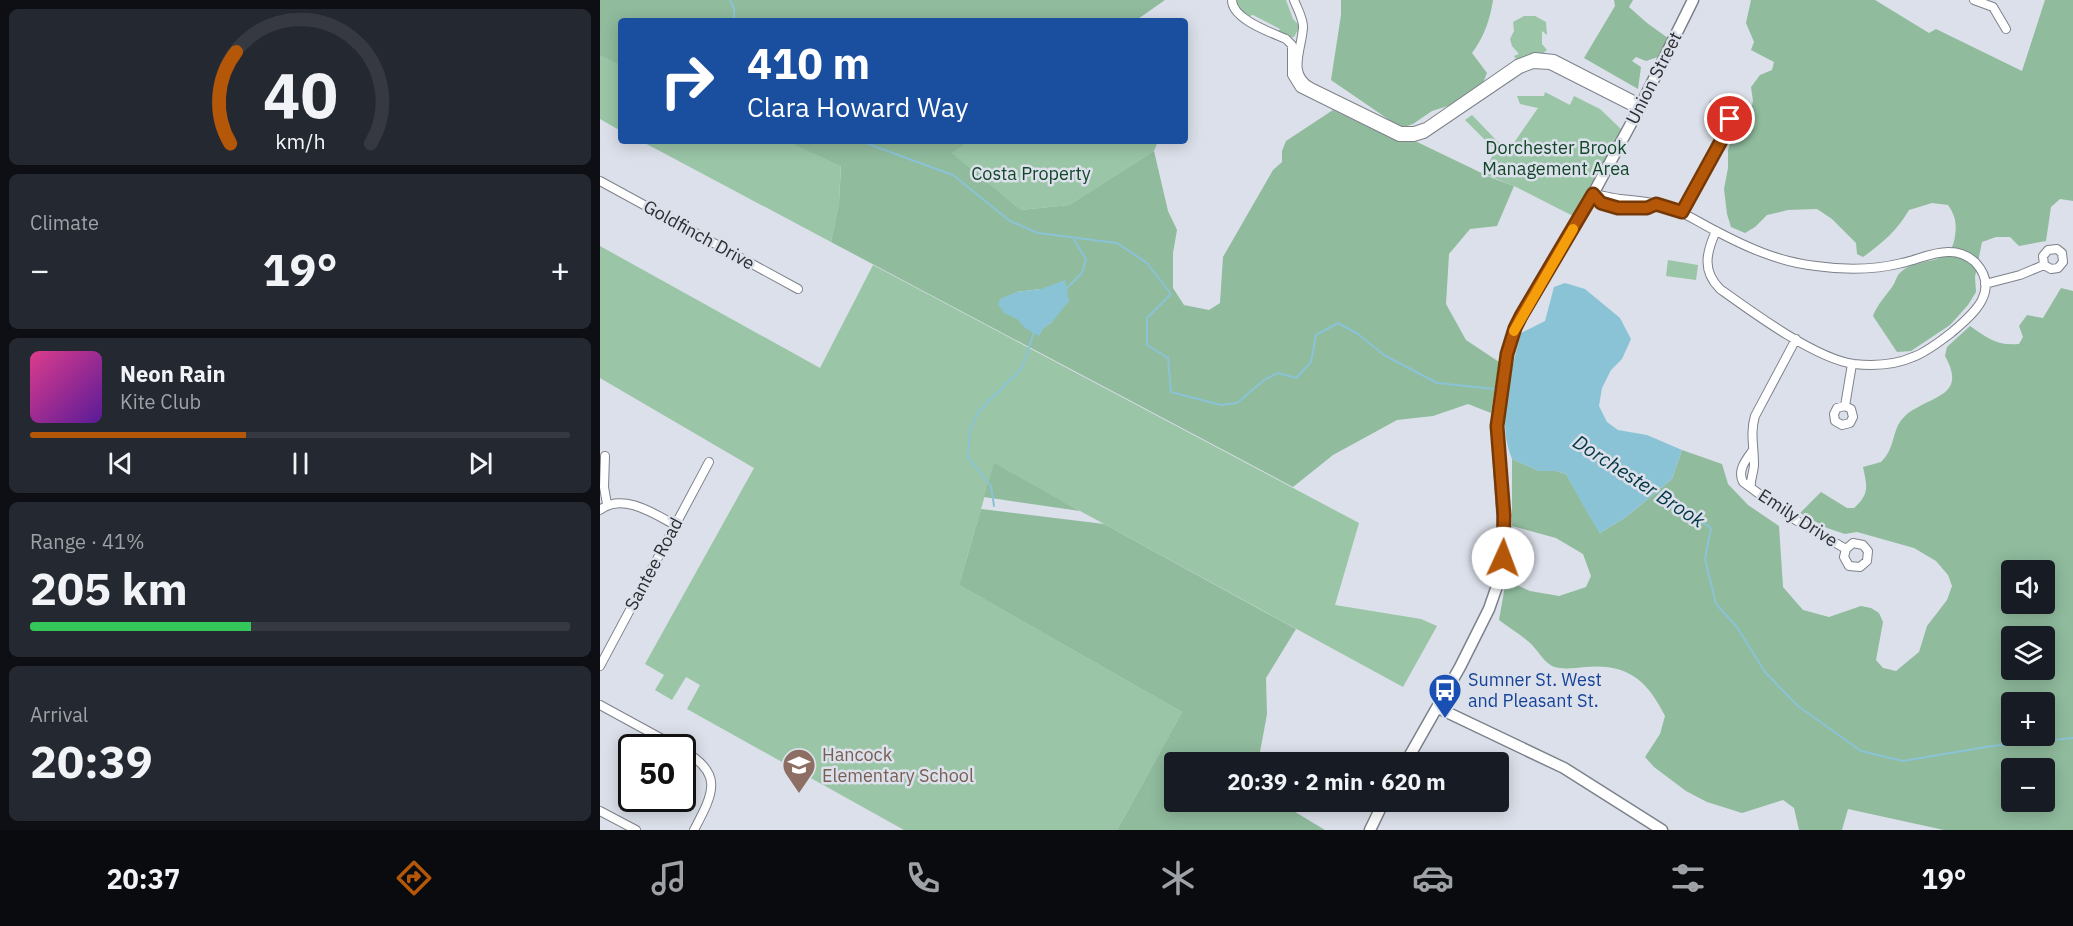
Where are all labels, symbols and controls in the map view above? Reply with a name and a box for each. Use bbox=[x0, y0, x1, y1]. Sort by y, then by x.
street label: Union Street bbox=[1620, 28, 1687, 128]
text: 410 m bbox=[747, 36, 870, 91]
icon: right bbox=[648, 42, 726, 120]
text: 40 bbox=[263, 54, 337, 135]
text: Clara Howard Way bbox=[747, 89, 968, 124]
pin bbox=[1704, 93, 1755, 144]
icon: arrive bbox=[1713, 102, 1746, 135]
text: km/h bbox=[275, 127, 325, 155]
park label: Dorchester Brook Management Area bbox=[1482, 136, 1630, 180]
park label: Costa Property bbox=[971, 162, 1091, 185]
street label: Goldfinch Drive bbox=[640, 195, 759, 275]
text: Climate bbox=[30, 209, 99, 236]
text: 19° bbox=[262, 240, 338, 298]
text: − bbox=[30, 248, 50, 291]
text: + bbox=[550, 248, 570, 291]
text: Neon Rain bbox=[120, 359, 226, 388]
text: Kite Club bbox=[120, 388, 201, 415]
water label: Dorchester Brook bbox=[1568, 428, 1711, 534]
icon: previous bbox=[104, 447, 137, 480]
icon: pause bbox=[284, 447, 317, 480]
icon: next bbox=[464, 447, 497, 480]
street label: Emily Drive bbox=[1754, 483, 1843, 552]
street label: Santee Road bbox=[619, 513, 688, 614]
position arrow bbox=[1471, 526, 1535, 590]
text: Range · 41% bbox=[30, 528, 145, 555]
text: 205 km bbox=[30, 559, 188, 617]
map controls bbox=[2001, 560, 2055, 812]
button: sound bbox=[2001, 560, 2055, 614]
button: layers bbox=[2001, 626, 2055, 680]
place label: Sumner St. West and Pleasant St. bbox=[1468, 668, 1602, 712]
bus stop icon: Sumner St. West and Pleasant St. bbox=[1427, 672, 1463, 719]
button: + bbox=[2001, 692, 2055, 746]
text: Arrival bbox=[30, 701, 88, 728]
text: 20:39 bbox=[30, 732, 153, 790]
speed limit sign: 50 bbox=[618, 734, 696, 812]
place label: Hancock Elementary School bbox=[822, 743, 974, 787]
school or university icon: Hancock Elementary School bbox=[781, 747, 817, 794]
button: − bbox=[2001, 758, 2055, 812]
text: 20:39 · 2 min · 620 m bbox=[1227, 767, 1446, 796]
icon: directions bbox=[393, 857, 435, 899]
icon: music bbox=[648, 857, 690, 899]
icon: phone bbox=[902, 857, 944, 899]
icon: climate bbox=[1157, 857, 1199, 899]
icon: car bbox=[1412, 857, 1454, 899]
icon: filters bbox=[1667, 857, 1709, 899]
text: 20:37 bbox=[106, 861, 180, 896]
text: 19° bbox=[1921, 861, 1967, 896]

